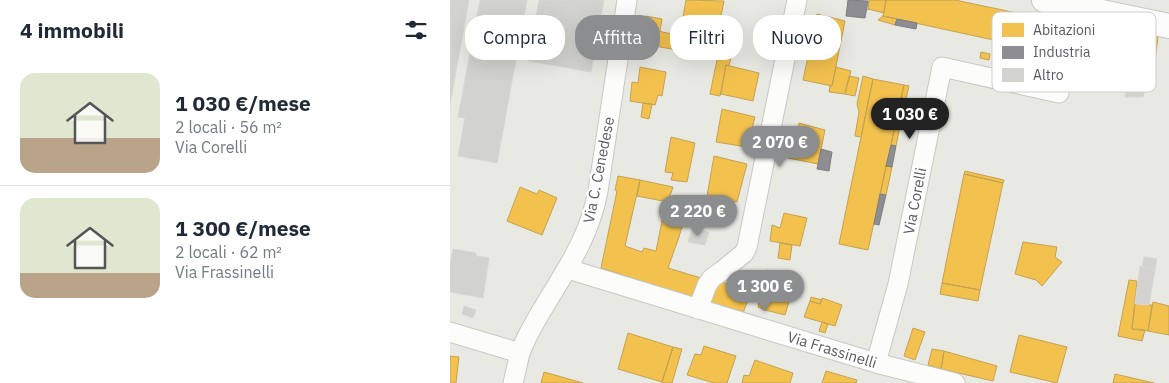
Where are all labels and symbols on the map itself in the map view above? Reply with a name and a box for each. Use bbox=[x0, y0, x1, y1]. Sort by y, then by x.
legend bbox=[992, 12, 1156, 92]
text: Abitazioni bbox=[1033, 21, 1095, 39]
text: Industria bbox=[1033, 43, 1091, 61]
text: Altro bbox=[1033, 66, 1064, 84]
pin: 1 030 € bbox=[864, 98, 956, 140]
street label: Via C. Cenedese bbox=[579, 115, 618, 225]
pin: 2 070 € bbox=[734, 126, 826, 168]
street label: Via Corelli bbox=[899, 166, 930, 236]
pin: 2 220 € bbox=[652, 194, 744, 237]
pin: 1 300 € bbox=[719, 270, 811, 312]
street label: Via Frassinelli bbox=[785, 327, 879, 372]

